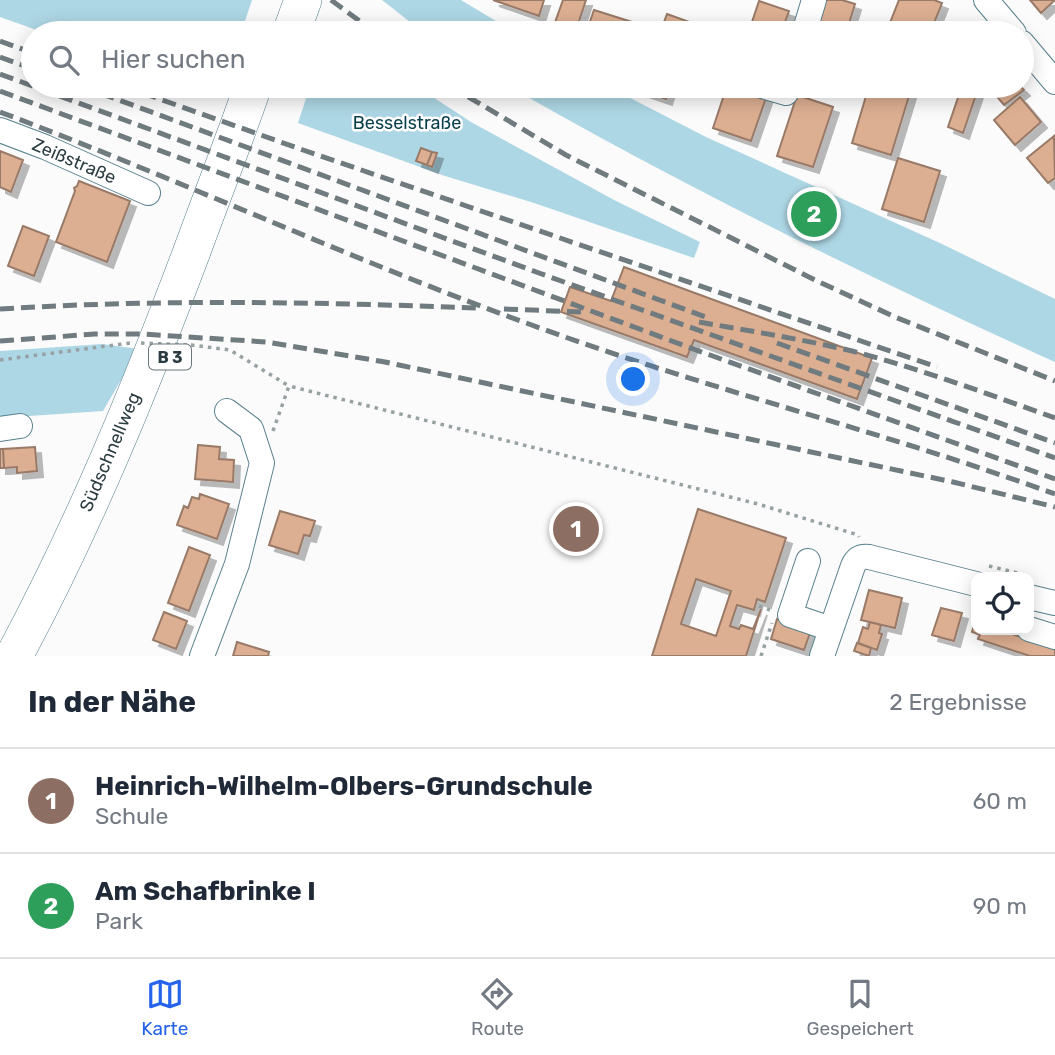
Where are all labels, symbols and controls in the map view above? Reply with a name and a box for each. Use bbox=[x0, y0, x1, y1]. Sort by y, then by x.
search box bbox=[21, 21, 1034, 98]
icon: search bbox=[45, 41, 83, 79]
text: Hier suchen bbox=[101, 44, 246, 75]
park label: Besselstraße bbox=[353, 112, 461, 134]
street label: Zeißstraße bbox=[29, 133, 119, 189]
pin: 2 bbox=[791, 188, 837, 240]
road number: B 3 bbox=[149, 344, 191, 370]
your location bbox=[616, 362, 650, 396]
street label: Südschnellweg bbox=[75, 389, 145, 515]
pin: 1 bbox=[553, 503, 599, 555]
map controls bbox=[971, 572, 1034, 635]
button: locate bbox=[971, 572, 1034, 635]
text: In der Nähe bbox=[28, 684, 196, 720]
text: 2 Ergebnisse bbox=[889, 688, 1027, 716]
text: Heinrich-Wilhelm-Olbers-Grundschule bbox=[95, 771, 593, 802]
text: 1 bbox=[45, 787, 57, 815]
text: 60 m bbox=[972, 787, 1027, 815]
text: Schule bbox=[95, 802, 168, 830]
text: Am Schafbrinke I bbox=[95, 876, 316, 907]
text: 2 bbox=[44, 892, 58, 920]
text: 90 m bbox=[973, 892, 1027, 920]
text: Park bbox=[95, 907, 143, 935]
tab: Karte bbox=[141, 975, 188, 1040]
tab: Route bbox=[471, 975, 524, 1040]
tab: Gespeichert bbox=[806, 975, 914, 1040]

